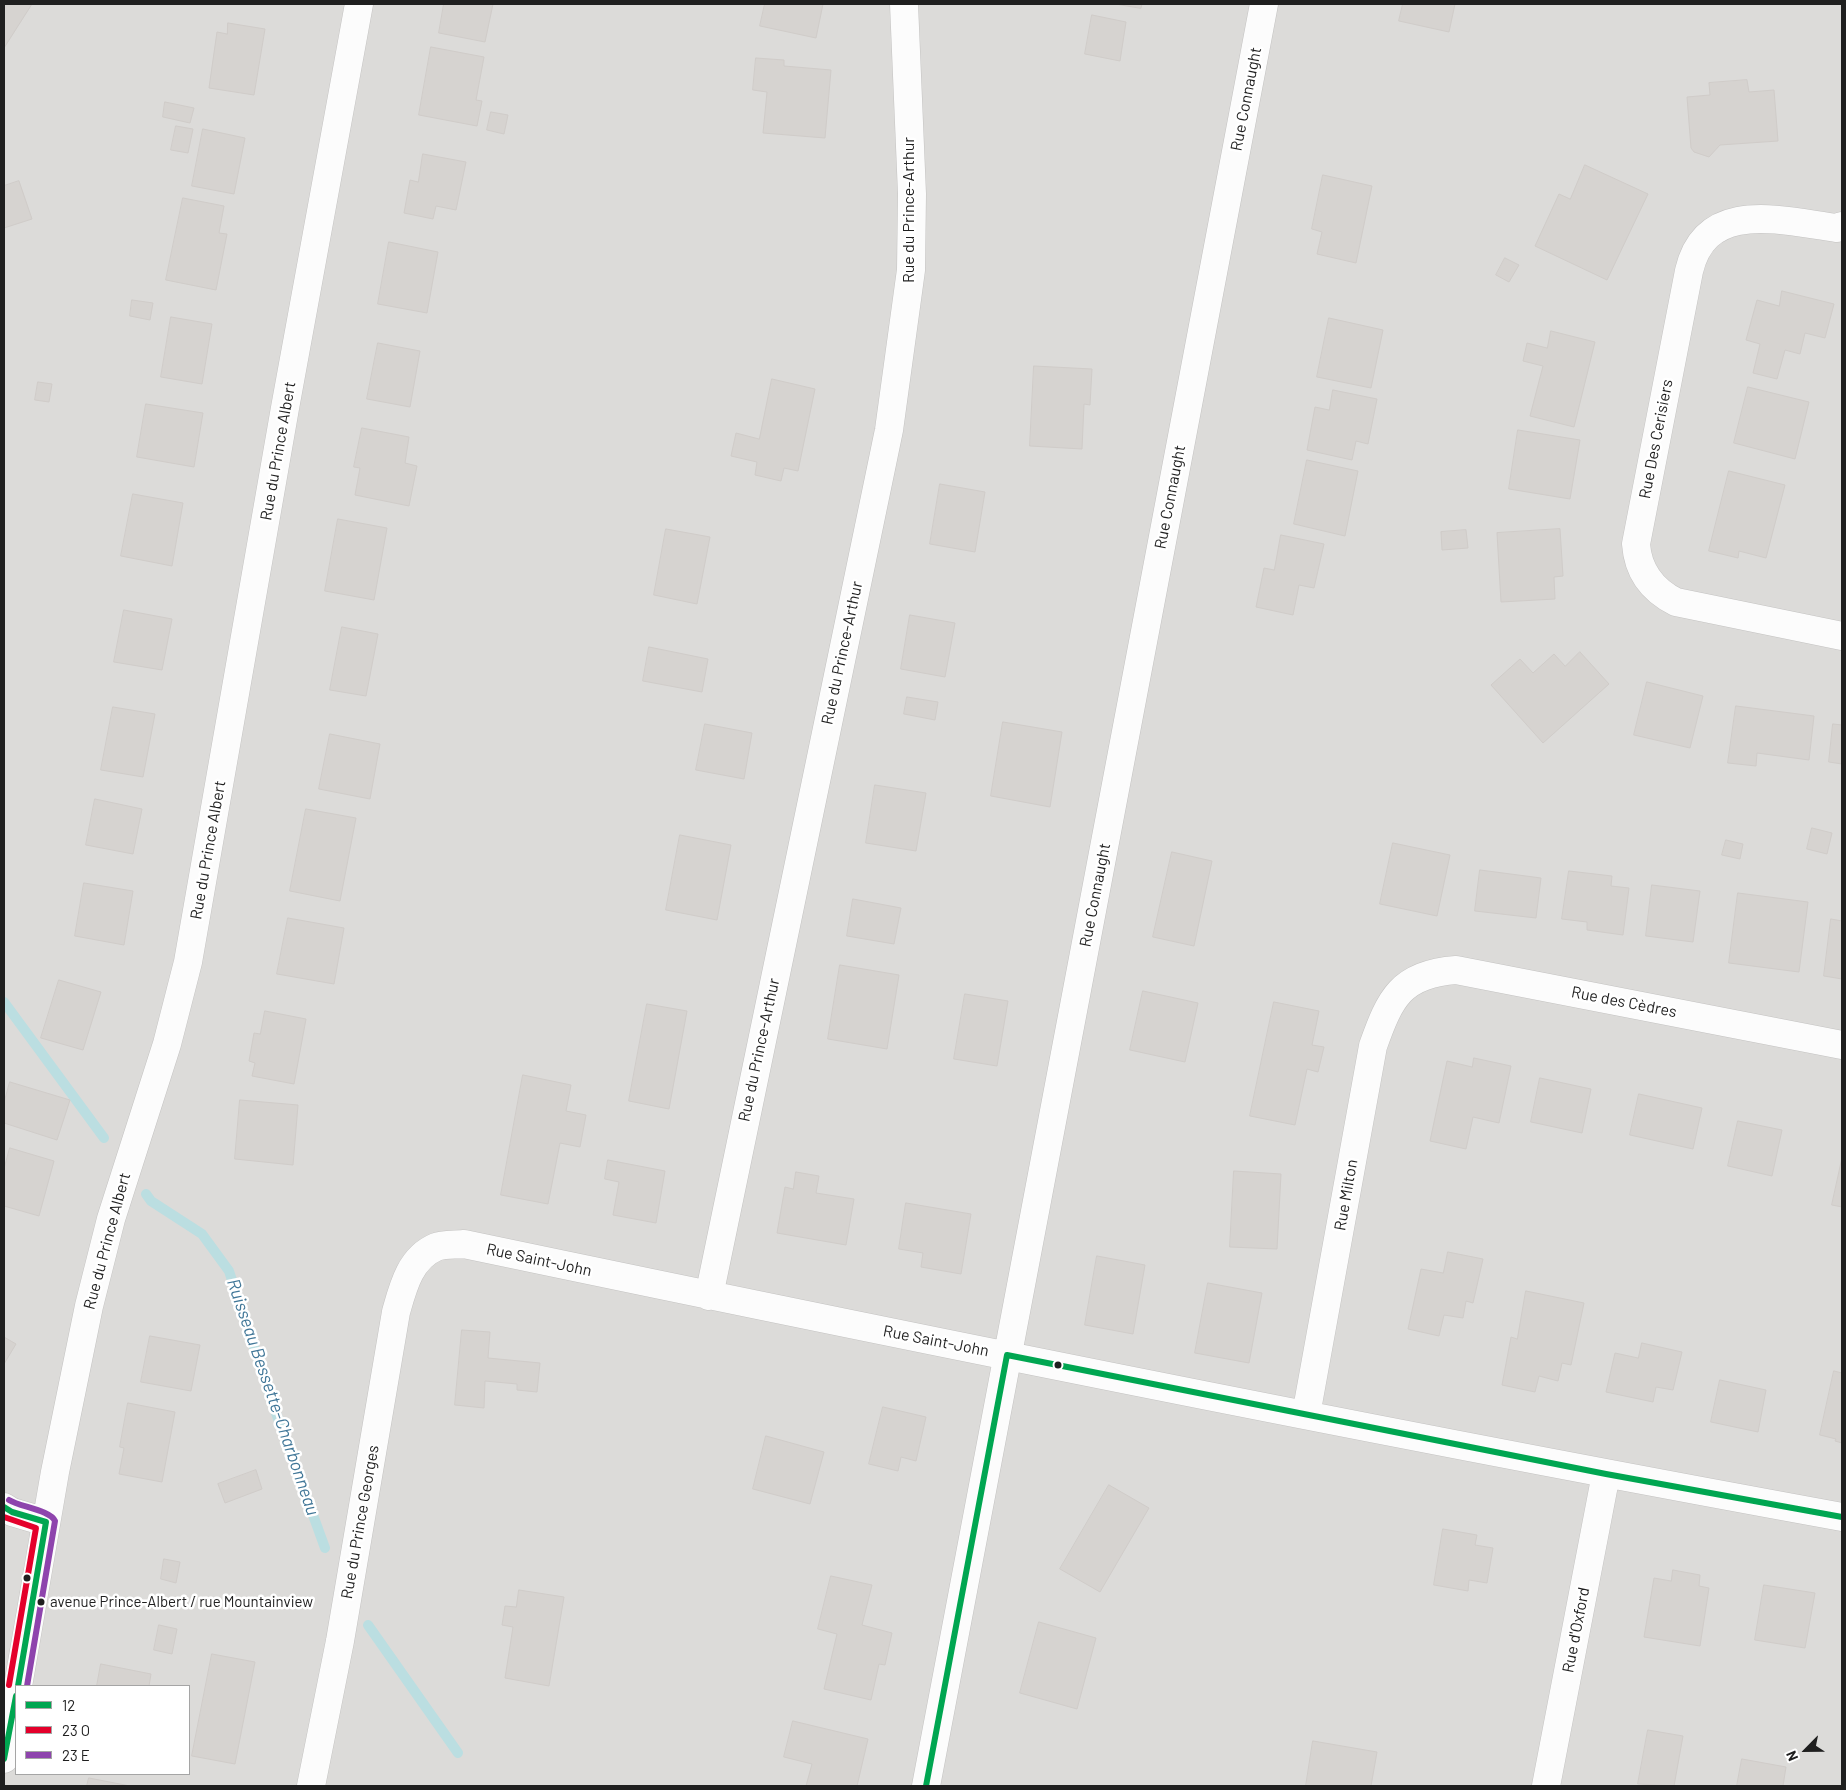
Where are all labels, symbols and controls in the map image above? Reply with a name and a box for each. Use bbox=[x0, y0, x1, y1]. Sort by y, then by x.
street label: Rue Connaught bbox=[1227, 45, 1265, 153]
street label: Rue du Prince-Arthur bbox=[899, 137, 919, 283]
street label: Rue Des Cerisiers bbox=[1635, 378, 1677, 500]
street label: Rue du Prince Albert bbox=[256, 380, 300, 522]
street label: Rue Connaught bbox=[1151, 443, 1189, 551]
street label: Rue du Prince-Arthur bbox=[817, 579, 867, 727]
street label: Rue du Prince Albert bbox=[186, 779, 230, 921]
street label: Rue Connaught bbox=[1076, 841, 1114, 949]
street label: Rue du Prince-Arthur bbox=[734, 976, 784, 1124]
street label: Rue des Cèdres bbox=[1570, 982, 1678, 1022]
street label: Rue Milton bbox=[1330, 1158, 1362, 1232]
street label: Rue du Prince Albert bbox=[79, 1170, 135, 1312]
street label: Rue Saint-John bbox=[484, 1239, 594, 1281]
water label: Ruisseau Bessette-Charbonneau bbox=[222, 1276, 324, 1518]
street label: Rue Saint-John bbox=[881, 1321, 991, 1361]
unlabelled marker bbox=[1053, 1360, 1063, 1370]
street label: Rue du Prince Georges bbox=[337, 1444, 383, 1600]
unlabelled marker bbox=[22, 1573, 32, 1583]
street label: Rue d'Oxford bbox=[1558, 1586, 1594, 1674]
place label: avenue Prince-Albert / rue Mountainview bbox=[50, 1593, 313, 1611]
marker: avenue Prince-Albert / rue Mountainview bbox=[36, 1597, 46, 1607]
legend bbox=[15, 1685, 190, 1775]
text: 12 bbox=[62, 1696, 75, 1714]
text: 23 O bbox=[62, 1721, 90, 1739]
north arrow bbox=[1781, 1725, 1831, 1775]
text: 23 E bbox=[62, 1746, 90, 1764]
text: N bbox=[1782, 1748, 1801, 1764]

